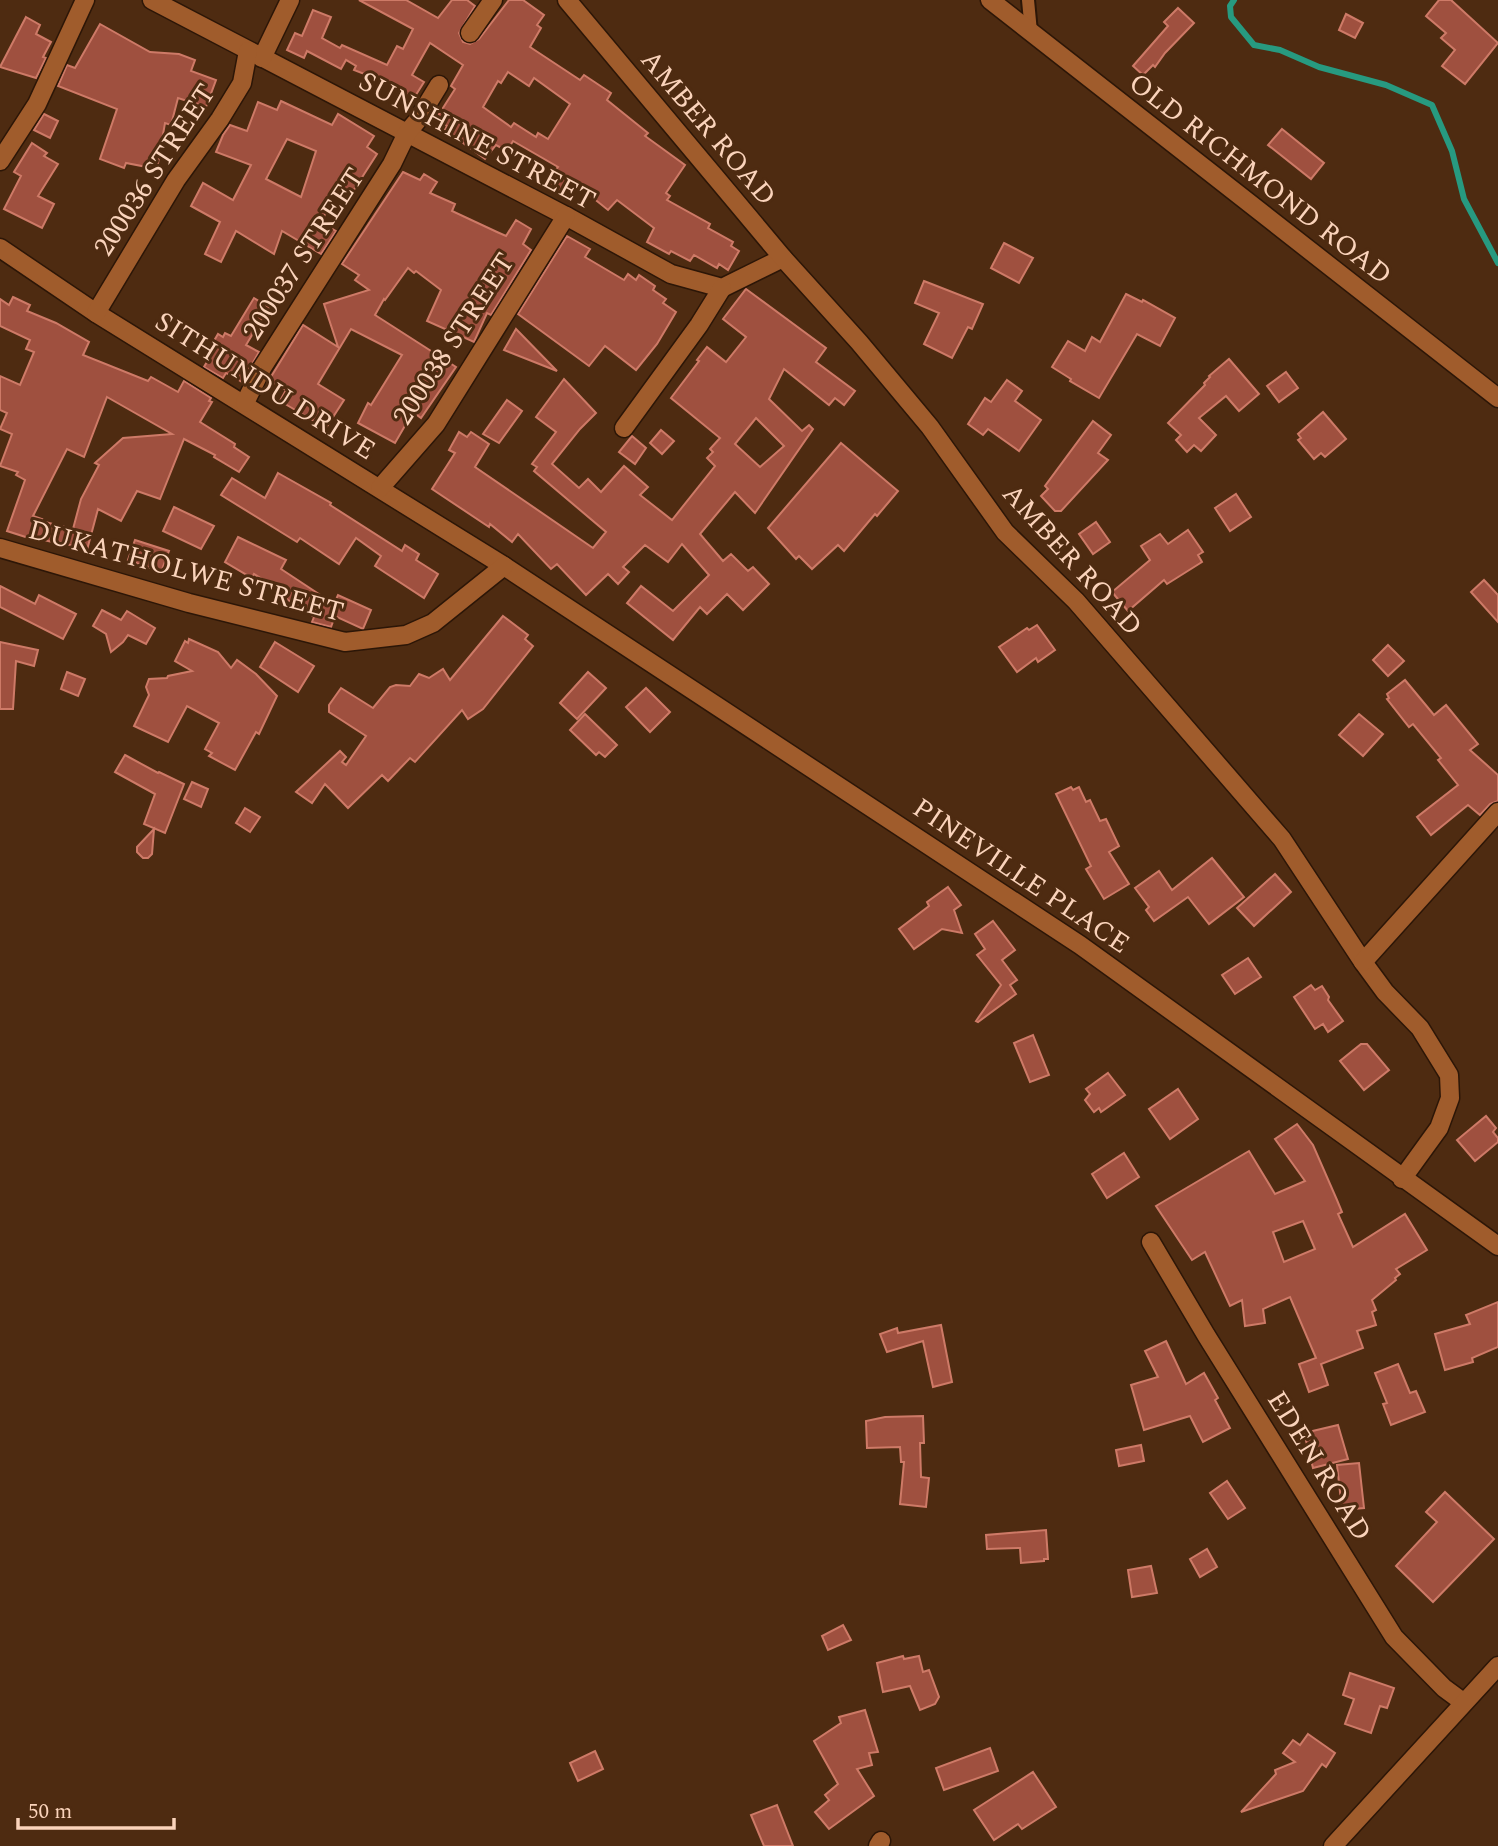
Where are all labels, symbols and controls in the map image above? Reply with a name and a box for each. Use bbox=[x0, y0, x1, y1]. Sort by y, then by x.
street label: AMBER ROAD bbox=[629, 40, 787, 216]
street label: SUNSHINE STREET bbox=[351, 60, 603, 222]
street label: OLD RICHMOND ROAD bbox=[1119, 62, 1401, 296]
street label: 200036 STREET bbox=[83, 75, 227, 265]
street label: 200037 STREET bbox=[232, 159, 376, 349]
street label: 200038 STREET bbox=[382, 244, 526, 434]
street label: SITHUNDU DRIVE bbox=[146, 301, 384, 471]
street label: AMBER ROAD bbox=[991, 474, 1153, 646]
street label: DUKATHOLWE STREET bbox=[23, 508, 349, 634]
street label: PINEVILLE PLACE bbox=[904, 787, 1138, 965]
street label: EDEN ROAD bbox=[1256, 1382, 1382, 1550]
scale bar bbox=[18, 1786, 173, 1830]
text: 50 m bbox=[28, 1796, 72, 1828]

